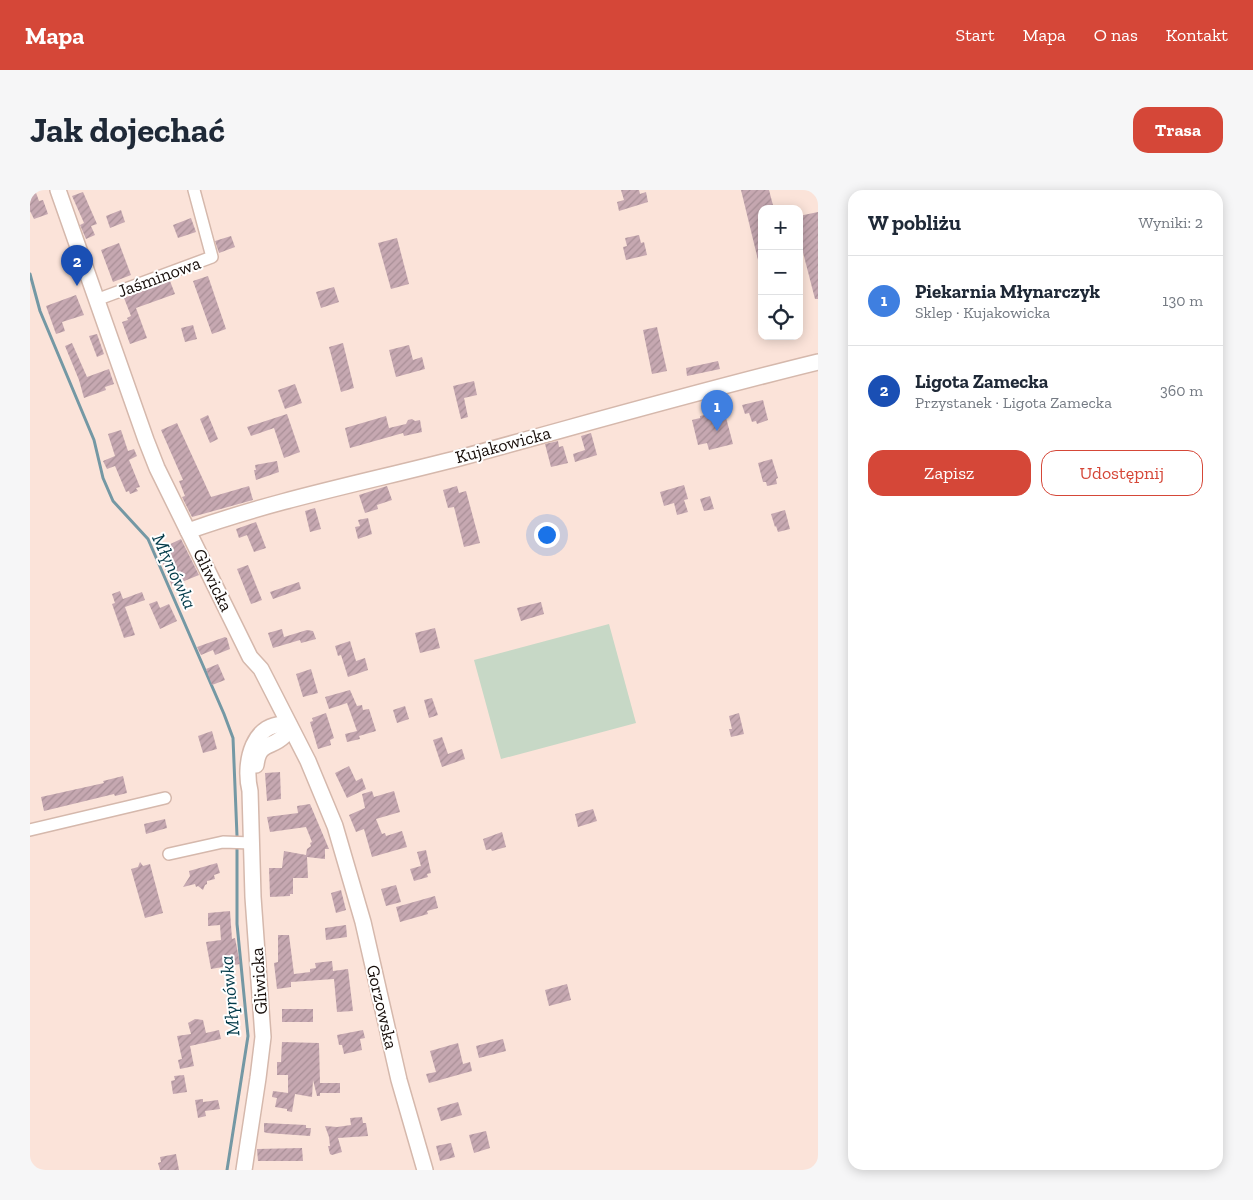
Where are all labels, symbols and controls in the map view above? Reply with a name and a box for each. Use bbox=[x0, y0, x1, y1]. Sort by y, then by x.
text: Mapa bbox=[25, 21, 84, 50]
text: Start bbox=[956, 24, 995, 46]
text: Mapa bbox=[1023, 24, 1066, 46]
text: O nas bbox=[1094, 24, 1138, 46]
text: Kontakt bbox=[1166, 24, 1228, 46]
button: Trasa bbox=[1133, 107, 1223, 153]
text: Jak dojechać bbox=[30, 109, 225, 151]
map controls bbox=[758, 205, 803, 340]
button: + bbox=[758, 205, 803, 250]
text: W pobliżu bbox=[868, 210, 961, 235]
text: Wyniki: 2 bbox=[1139, 213, 1203, 232]
pin: 2 bbox=[61, 245, 93, 286]
button: − bbox=[758, 250, 803, 295]
street label: Jaśminowa bbox=[114, 252, 204, 302]
text: Piekarnia Młynarczyk bbox=[915, 280, 1100, 303]
text: 1 bbox=[881, 291, 887, 310]
text: 130 m bbox=[1162, 291, 1203, 310]
button: locate bbox=[758, 295, 803, 340]
text: Sklep · Kujakowicka bbox=[915, 303, 1050, 322]
text: Ligota Zamecka bbox=[915, 370, 1048, 393]
text: 2 bbox=[880, 381, 888, 400]
text: 360 m bbox=[1160, 381, 1203, 400]
pin: 1 bbox=[701, 390, 733, 431]
text: Przystanek · Ligota Zamecka bbox=[915, 393, 1112, 412]
street label: Kujakowicka bbox=[453, 422, 553, 468]
button: Zapisz bbox=[868, 450, 1031, 496]
button: Udostępnij bbox=[1041, 450, 1203, 496]
your location bbox=[534, 522, 560, 548]
water label: Młynówka bbox=[147, 530, 202, 613]
street label: Gliwicka bbox=[188, 545, 238, 615]
street label: Gliwicka bbox=[246, 946, 272, 1015]
water label: Młynówka bbox=[215, 955, 244, 1037]
street label: Gorzowska bbox=[362, 963, 402, 1052]

